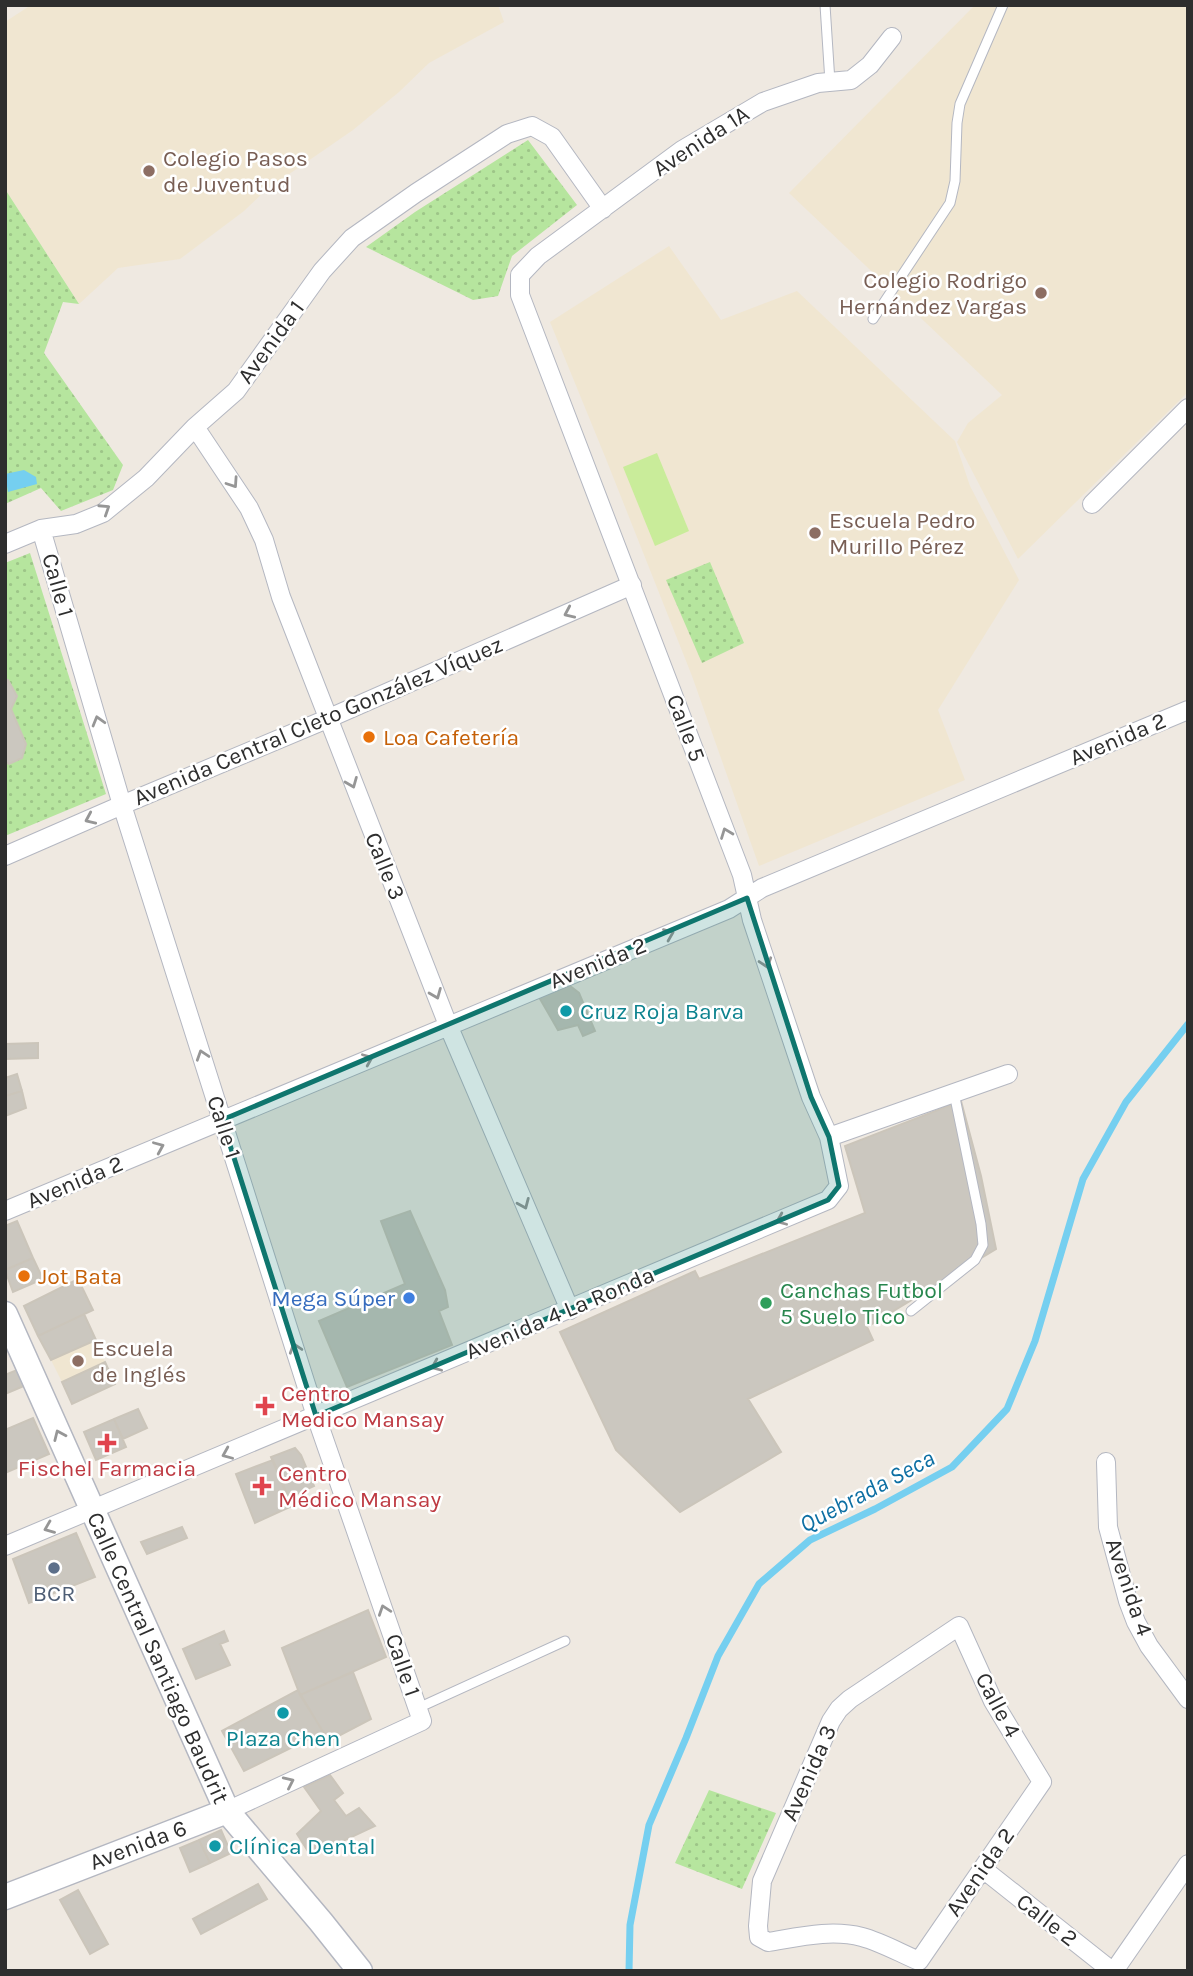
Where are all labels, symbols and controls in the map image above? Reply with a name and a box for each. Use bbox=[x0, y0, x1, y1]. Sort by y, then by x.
street label: Avenida 1A bbox=[648, 100, 754, 182]
place label: Colegio Pasos de Juventud bbox=[163, 145, 308, 198]
marker: Colegio Pasos de Juventud bbox=[141, 163, 157, 179]
place label: Colegio Rodrigo Hernández Vargas bbox=[839, 267, 1027, 320]
marker: Colegio Rodrigo Hernández Vargas bbox=[1033, 285, 1049, 301]
street label: Avenida 1 bbox=[232, 295, 310, 389]
one-way arrow bbox=[224, 476, 237, 489]
one-way arrow bbox=[98, 505, 111, 518]
place label: Escuela Pedro Murillo Pérez bbox=[829, 507, 975, 560]
marker: Escuela Pedro Murillo Pérez bbox=[807, 525, 823, 541]
street label: Calle 1 bbox=[36, 550, 80, 620]
one-way arrow bbox=[564, 605, 576, 619]
street label: Avenida Central Cleto González Víquez bbox=[129, 631, 507, 811]
street label: Calle 5 bbox=[661, 691, 711, 765]
street label: Avenida 2 bbox=[1066, 707, 1170, 771]
one-way arrow bbox=[91, 715, 106, 727]
place label: Loa Cafetería bbox=[383, 724, 519, 751]
marker: Loa Cafetería bbox=[361, 729, 377, 745]
one-way arrow bbox=[344, 776, 358, 788]
one-way arrow bbox=[85, 811, 97, 825]
street label: Calle 3 bbox=[359, 828, 411, 904]
one-way arrow bbox=[721, 828, 735, 840]
one-way arrow bbox=[662, 928, 674, 942]
street label: Avenida 2 bbox=[546, 931, 650, 995]
one-way arrow bbox=[758, 957, 772, 969]
one-way arrow bbox=[427, 988, 441, 1000]
place label: Cruz Roja Barva bbox=[580, 998, 744, 1025]
marker: Cruz Roja Barva bbox=[558, 1003, 574, 1019]
one-way arrow bbox=[195, 1050, 210, 1062]
one-way arrow bbox=[362, 1053, 374, 1067]
street label: Calle 1 bbox=[201, 1092, 247, 1162]
one-way arrow bbox=[151, 1141, 164, 1155]
street label: Avenida 2 bbox=[23, 1150, 127, 1214]
one-way arrow bbox=[516, 1197, 530, 1209]
one-way arrow bbox=[776, 1212, 789, 1226]
street label: Avenida 4 La Ronda bbox=[461, 1261, 659, 1365]
place label: Jot Bata bbox=[38, 1263, 122, 1290]
marker: Jot Bata bbox=[16, 1268, 32, 1284]
place label: Canchas Futbol 5 Suelo Tico bbox=[780, 1277, 943, 1330]
place label: Mega Súper bbox=[271, 1285, 396, 1312]
marker: Mega Súper bbox=[401, 1290, 417, 1306]
marker: Canchas Futbol 5 Suelo Tico bbox=[758, 1295, 774, 1311]
place label: Escuela de Inglés bbox=[92, 1335, 187, 1388]
one-way arrow bbox=[288, 1342, 303, 1354]
marker: Escuela de Inglés bbox=[70, 1353, 86, 1369]
one-way arrow bbox=[431, 1357, 443, 1371]
place label: Centro Medico Mansay bbox=[281, 1380, 444, 1433]
marker: Centro Medico Mansay bbox=[255, 1396, 275, 1416]
one-way arrow bbox=[53, 1430, 67, 1443]
marker: Fischel Farmacia bbox=[99, 1435, 115, 1451]
water label: Quebrada Seca bbox=[795, 1444, 939, 1538]
one-way arrow bbox=[221, 1445, 233, 1459]
place label: Fischel Farmacia bbox=[18, 1455, 196, 1482]
place label: Centro Médico Mansay bbox=[278, 1460, 441, 1513]
marker: Centro Médico Mansay bbox=[252, 1476, 272, 1496]
street label: Calle Central Santiago Baudrit bbox=[81, 1508, 235, 1808]
one-way arrow bbox=[43, 1520, 55, 1534]
street label: Avenida 4 bbox=[1100, 1535, 1158, 1639]
marker: BCR bbox=[46, 1560, 62, 1576]
place label: BCR bbox=[33, 1580, 75, 1607]
one-way arrow bbox=[378, 1604, 392, 1616]
street label: Calle 1 bbox=[380, 1630, 426, 1700]
street label: Calle 4 bbox=[970, 1668, 1026, 1742]
marker: Plaza Chen bbox=[275, 1705, 291, 1721]
street label: Avenida 3 bbox=[776, 1721, 842, 1825]
place label: Plaza Chen bbox=[226, 1725, 340, 1752]
one-way arrow bbox=[281, 1776, 294, 1790]
street label: Avenida 6 bbox=[86, 1814, 190, 1876]
street label: Avenida 2 bbox=[940, 1823, 1020, 1921]
place label: Clínica Dental bbox=[229, 1833, 376, 1860]
marker: Clínica Dental bbox=[207, 1838, 223, 1854]
street label: Calle 2 bbox=[1011, 1888, 1083, 1952]

